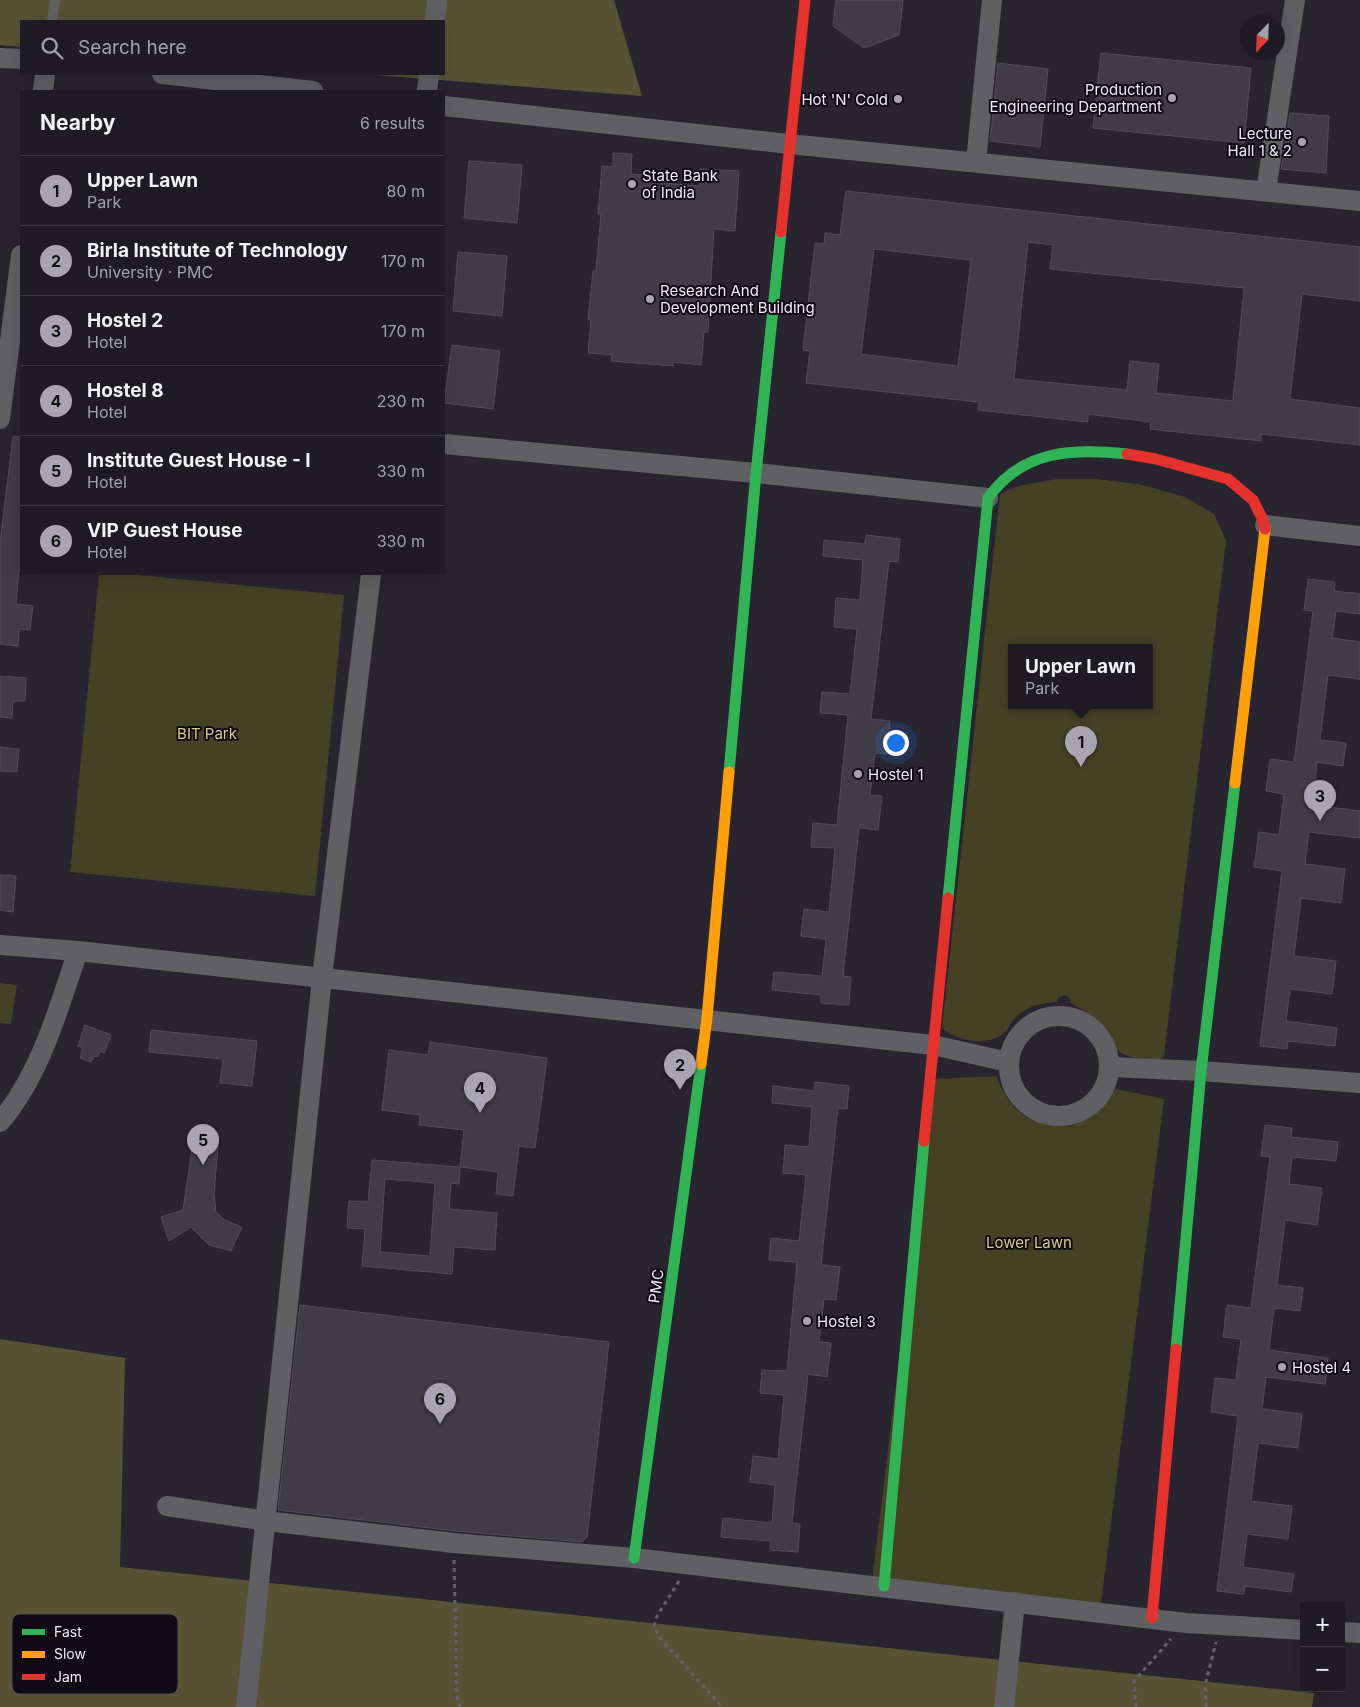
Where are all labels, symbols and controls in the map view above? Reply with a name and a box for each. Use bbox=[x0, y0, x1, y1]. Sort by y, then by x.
north arrow bbox=[1240, 15, 1285, 60]
search box bbox=[20, 20, 445, 75]
icon: search bbox=[38, 34, 66, 62]
text: Search here bbox=[78, 36, 187, 59]
place label: Production Engineering Department bbox=[989, 80, 1162, 116]
place label: Hot 'N' Cold bbox=[801, 90, 888, 109]
marker: Production Engineering Department bbox=[1166, 92, 1178, 104]
marker: Hot 'N' Cold bbox=[892, 93, 904, 105]
text: Nearby bbox=[40, 110, 115, 135]
text: 6 results bbox=[360, 113, 425, 133]
place label: Lecture Hall 1 & 2 bbox=[1228, 124, 1292, 160]
marker: Lecture Hall 1 & 2 bbox=[1296, 136, 1308, 148]
place label: State Bank of India bbox=[642, 166, 719, 202]
text: Upper Lawn bbox=[87, 169, 198, 192]
marker: State Bank of India bbox=[626, 178, 638, 190]
text: 1 bbox=[53, 181, 59, 201]
text: 80 m bbox=[386, 181, 425, 201]
text: Park bbox=[87, 192, 121, 212]
text: Birla Institute of Technology bbox=[87, 239, 348, 262]
text: 2 bbox=[51, 251, 61, 271]
text: 170 m bbox=[381, 251, 425, 271]
text: University · PMC bbox=[87, 262, 213, 282]
place label: Research And Development Building bbox=[660, 281, 815, 317]
marker: Research And Development Building bbox=[644, 293, 656, 305]
text: Hostel 2 bbox=[87, 309, 163, 332]
text: 3 bbox=[51, 321, 61, 341]
text: 170 m bbox=[381, 321, 425, 341]
text: Hotel bbox=[87, 332, 127, 352]
text: Hostel 8 bbox=[87, 379, 164, 402]
text: 4 bbox=[51, 391, 61, 411]
text: 230 m bbox=[377, 391, 425, 411]
text: Hotel bbox=[87, 402, 127, 422]
text: Institute Guest House - I bbox=[87, 449, 311, 472]
text: 5 bbox=[51, 461, 61, 481]
text: 330 m bbox=[377, 461, 425, 481]
text: Hotel bbox=[87, 472, 127, 492]
text: VIP Guest House bbox=[87, 519, 242, 542]
text: 6 bbox=[51, 531, 61, 551]
text: 330 m bbox=[377, 531, 425, 551]
text: Hotel bbox=[87, 542, 127, 562]
popup bbox=[1008, 644, 1153, 709]
text: Upper Lawn bbox=[1025, 655, 1136, 678]
text: Park bbox=[1025, 678, 1059, 698]
park label: BIT Park bbox=[177, 724, 238, 743]
pin: 1 bbox=[1065, 726, 1097, 767]
your location bbox=[883, 730, 909, 756]
place label: Hostel 1 bbox=[868, 765, 924, 784]
marker: Hostel 1 bbox=[852, 768, 864, 780]
pin: 3 bbox=[1304, 780, 1336, 821]
pin: 2 bbox=[664, 1049, 696, 1090]
pin: 4 bbox=[464, 1072, 496, 1113]
pin: 5 bbox=[187, 1124, 219, 1165]
park label: Lower Lawn bbox=[986, 1233, 1072, 1252]
street label: PMC bbox=[644, 1268, 668, 1304]
place label: Hostel 3 bbox=[817, 1312, 876, 1331]
marker: Hostel 3 bbox=[801, 1315, 813, 1327]
place label: Hostel 4 bbox=[1292, 1358, 1351, 1377]
marker: Hostel 4 bbox=[1276, 1361, 1288, 1373]
pin: 6 bbox=[424, 1383, 456, 1424]
map controls bbox=[1300, 1602, 1345, 1692]
button: + bbox=[1300, 1602, 1345, 1647]
legend bbox=[12, 1614, 178, 1694]
text: Fast bbox=[54, 1623, 82, 1640]
text: Slow bbox=[54, 1645, 86, 1662]
button: − bbox=[1300, 1647, 1345, 1692]
text: Jam bbox=[54, 1668, 82, 1685]

